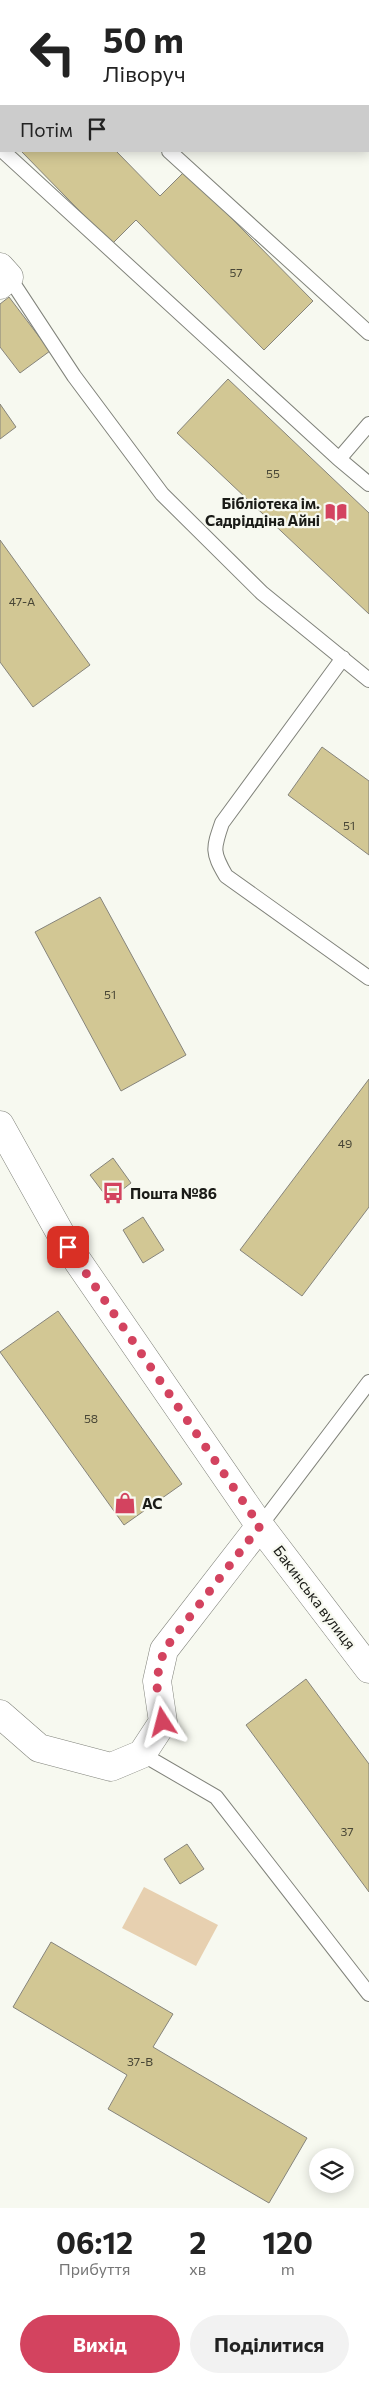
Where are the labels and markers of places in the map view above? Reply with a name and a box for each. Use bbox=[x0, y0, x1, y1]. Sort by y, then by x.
place label: Бібліотека ім. Садріддіна Айні bbox=[205, 494, 320, 529]
library icon: Бібліотека ім. Садріддіна Айні bbox=[323, 499, 349, 525]
bus stop icon: Пошта №86 bbox=[100, 1180, 126, 1206]
place label: Пошта №86 bbox=[130, 1184, 217, 1202]
pin bbox=[47, 1226, 89, 1268]
shop icon: АС bbox=[112, 1490, 138, 1516]
place label: АС bbox=[142, 1494, 163, 1512]

